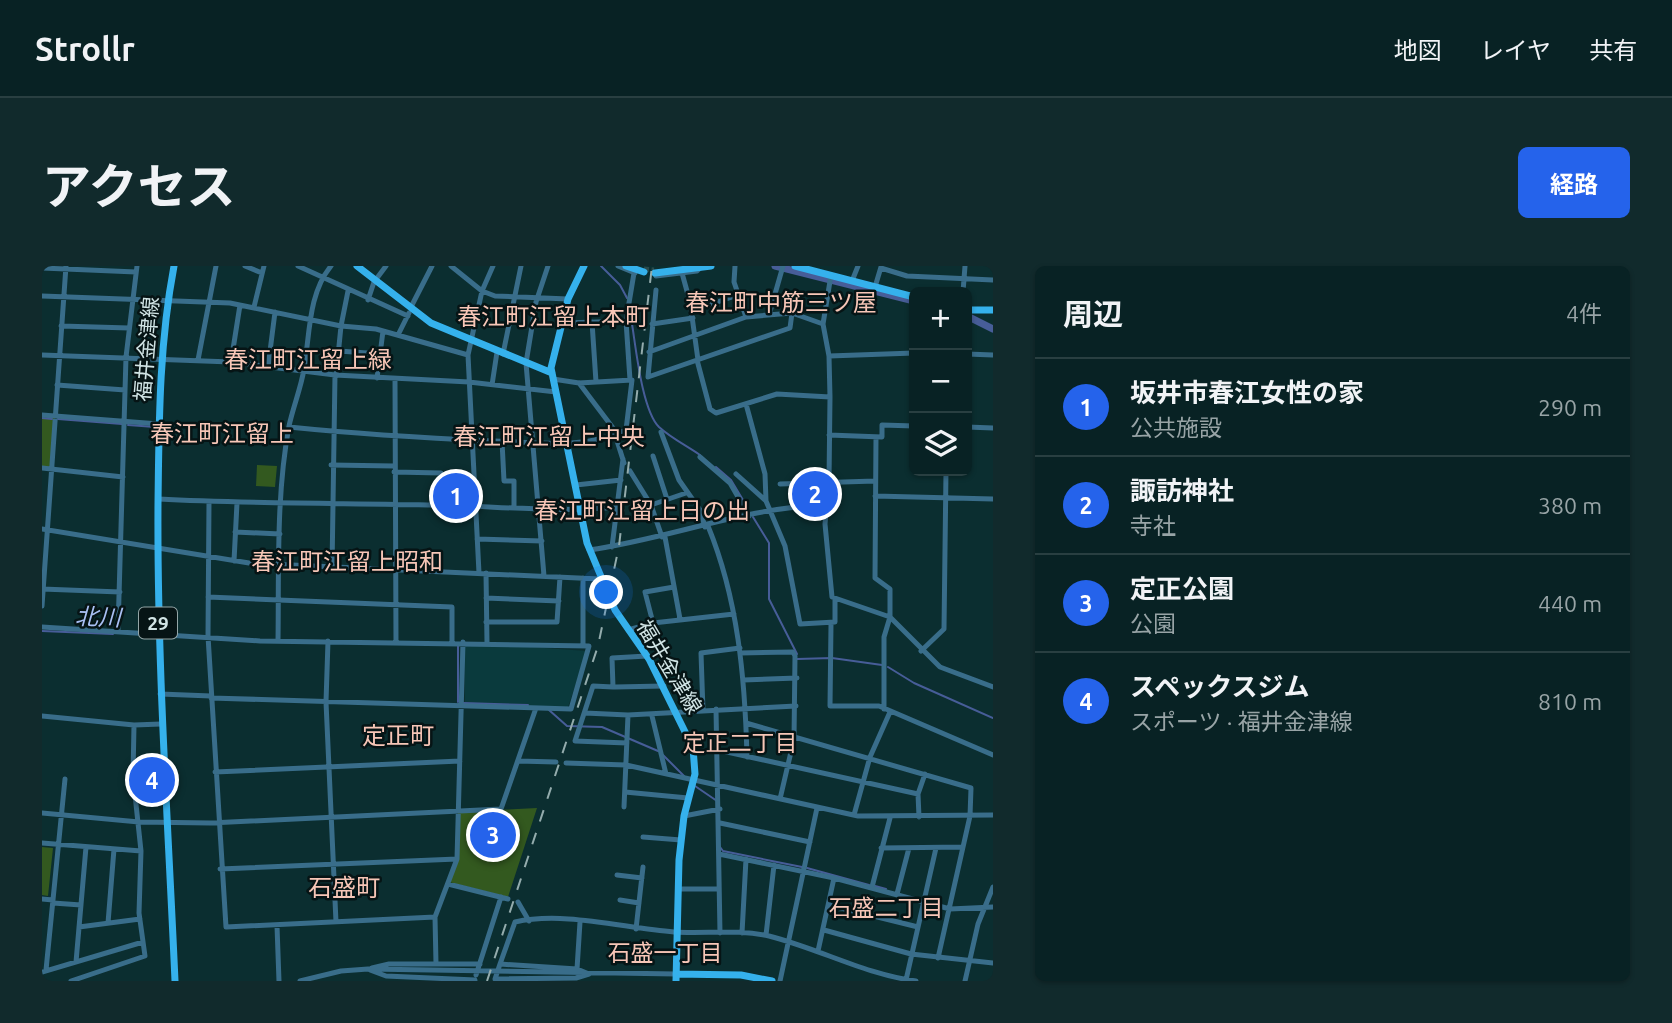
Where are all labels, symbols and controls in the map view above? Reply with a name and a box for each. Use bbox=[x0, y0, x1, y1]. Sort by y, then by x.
text: Strollr bbox=[35, 30, 135, 67]
text: 地図 bbox=[1394, 37, 1442, 64]
text: レイヤ bbox=[1480, 37, 1551, 64]
text: 共有 bbox=[1589, 37, 1637, 64]
button: 経路 bbox=[1518, 147, 1630, 218]
text: アクセス bbox=[42, 158, 236, 213]
map controls bbox=[909, 287, 972, 476]
button: + bbox=[909, 287, 972, 350]
district label: 春江町中筋三ツ屋 bbox=[685, 289, 877, 316]
street label: 福井金津線 bbox=[129, 296, 163, 402]
text: 周辺 bbox=[1063, 297, 1123, 331]
text: 4件 bbox=[1566, 301, 1602, 326]
district label: 春江町江留上本町 bbox=[457, 303, 649, 330]
district label: 春江町江留上緑 bbox=[224, 346, 392, 373]
button: − bbox=[909, 350, 972, 413]
text: 坂井市春江女性の家 bbox=[1130, 378, 1364, 407]
text: 1 bbox=[1080, 395, 1092, 420]
text: 290 m bbox=[1538, 395, 1602, 420]
button: layers bbox=[909, 413, 972, 476]
text: 公共施設 bbox=[1130, 415, 1222, 440]
district label: 春江町江留上 bbox=[150, 420, 294, 447]
district label: 春江町江留上中央 bbox=[453, 423, 645, 450]
pin: 2 bbox=[792, 468, 838, 520]
pin: 1 bbox=[433, 470, 479, 522]
text: 諏訪神社 bbox=[1130, 476, 1234, 505]
text: 2 bbox=[1080, 493, 1092, 518]
text: 380 m bbox=[1538, 493, 1602, 518]
district label: 春江町江留上日の出 bbox=[534, 497, 750, 524]
text: 寺社 bbox=[1130, 513, 1176, 538]
district label: 春江町江留上昭和 bbox=[251, 548, 443, 575]
text: 定正公園 bbox=[1130, 574, 1234, 603]
your location bbox=[589, 575, 623, 609]
text: 3 bbox=[1080, 591, 1092, 616]
text: 440 m bbox=[1538, 591, 1602, 616]
water label: 北川 bbox=[75, 603, 124, 630]
road number: 29 bbox=[139, 608, 177, 638]
text: 公園 bbox=[1130, 611, 1176, 636]
street label: 福井金津線 bbox=[633, 615, 707, 718]
text: スペックスジム bbox=[1130, 672, 1309, 701]
text: 4 bbox=[1080, 689, 1092, 714]
text: 810 m bbox=[1538, 689, 1602, 714]
text: スポーツ · 福井金津線 bbox=[1130, 709, 1353, 734]
district label: 定正町 bbox=[362, 722, 434, 749]
district label: 定正二丁目 bbox=[683, 730, 798, 755]
pin: 4 bbox=[129, 754, 175, 806]
pin: 3 bbox=[470, 809, 516, 861]
district label: 石盛町 bbox=[308, 874, 380, 901]
district label: 石盛二丁目 bbox=[829, 895, 944, 920]
district label: 石盛一丁目 bbox=[608, 940, 723, 965]

